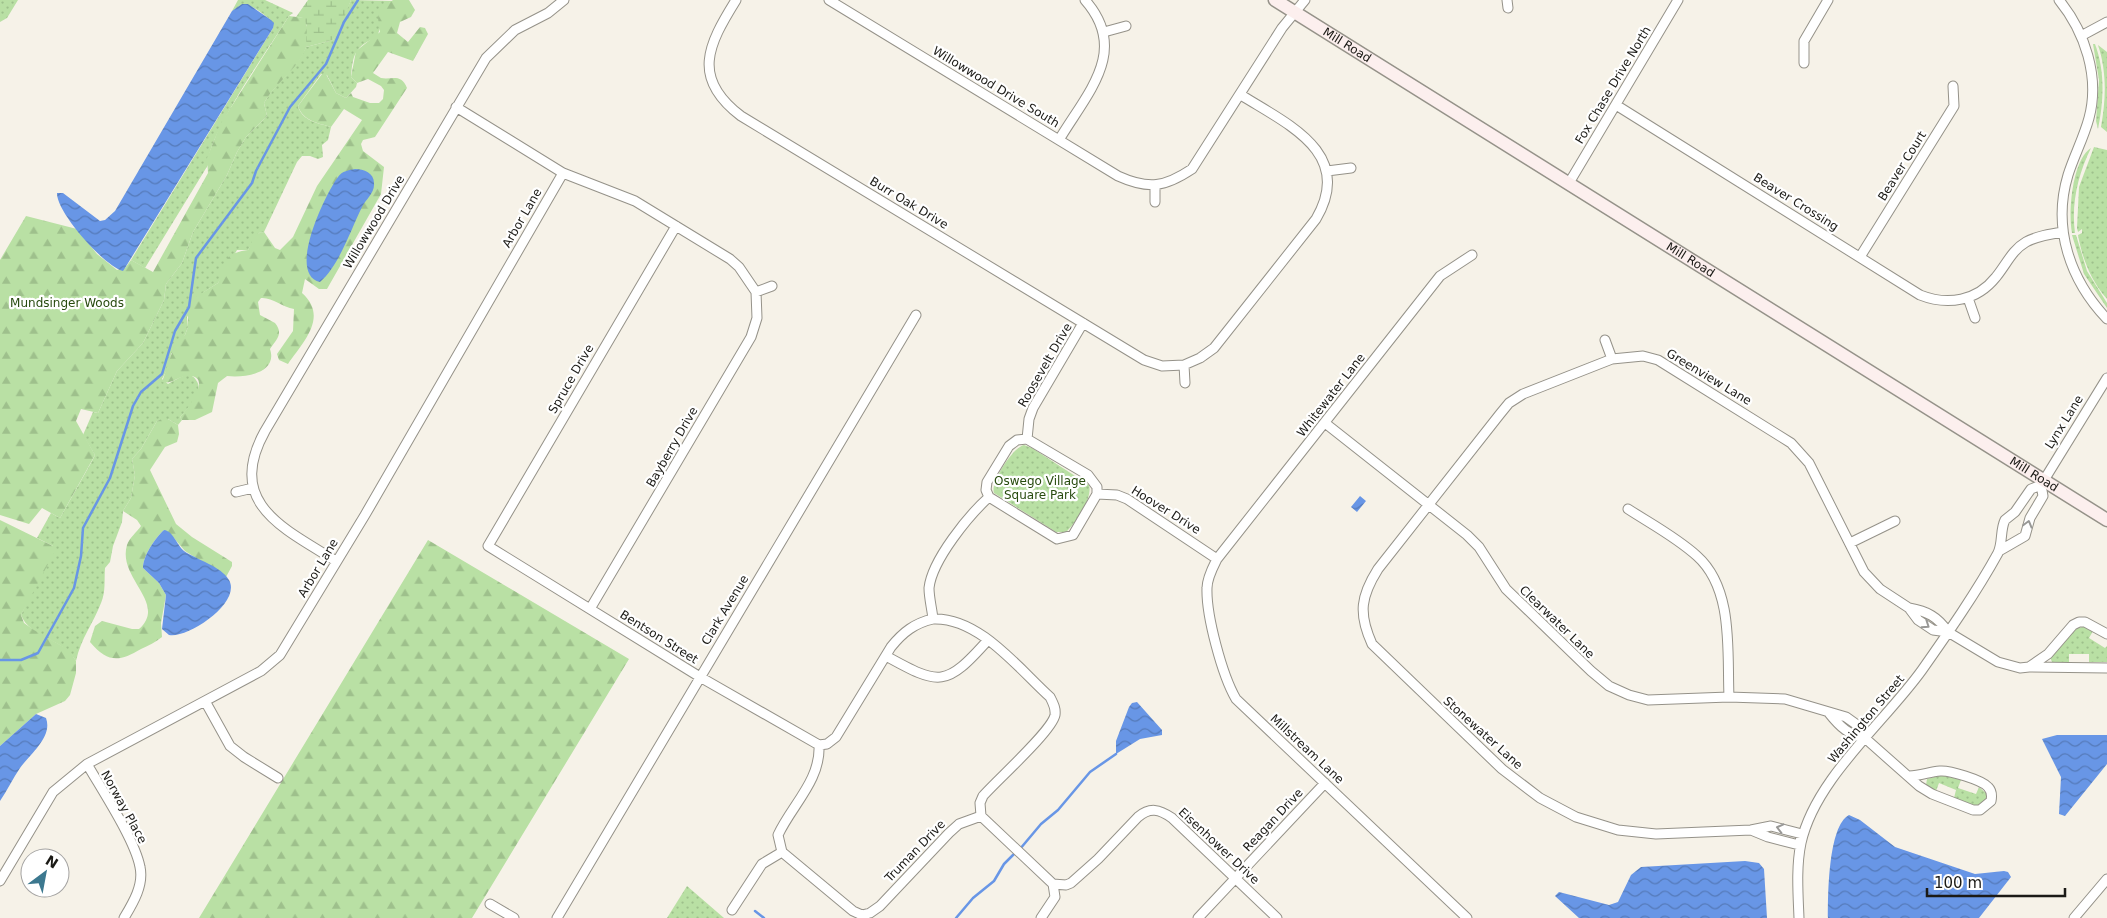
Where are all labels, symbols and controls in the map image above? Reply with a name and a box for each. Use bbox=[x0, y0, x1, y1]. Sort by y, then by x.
street label: Fox Chase Drive North bbox=[1572, 24, 1654, 146]
street label: Mill Road bbox=[1320, 25, 1374, 65]
street label: Willowwood Drive South bbox=[930, 44, 1062, 130]
street label: Beaver Court bbox=[1875, 128, 1929, 203]
street label: Beaver Crossing bbox=[1751, 170, 1841, 234]
street label: Willowwood Drive bbox=[341, 173, 407, 271]
street label: Burr Oak Drive bbox=[867, 174, 951, 232]
street label: Arbor Lane bbox=[499, 186, 545, 250]
street label: Mill Road bbox=[1664, 239, 1717, 280]
park label: Mundsinger Woods bbox=[10, 296, 124, 310]
street label: Roosevelt Drive bbox=[1015, 321, 1075, 409]
street label: Spruce Drive bbox=[546, 342, 596, 416]
street label: Greenview Lane bbox=[1664, 346, 1754, 408]
street label: Whitewater Lane bbox=[1294, 351, 1368, 439]
street label: Lynx Lane bbox=[2042, 393, 2086, 451]
street label: Bayberry Drive bbox=[643, 404, 701, 490]
street label: Mill Road bbox=[2007, 454, 2061, 495]
park label: Oswego Village Square Park bbox=[994, 474, 1086, 502]
street label: Hoover Drive bbox=[1129, 483, 1203, 537]
one-way arrow bbox=[2023, 520, 2033, 529]
street label: Arbor Lane bbox=[295, 536, 341, 600]
street label: Clark Avenue bbox=[699, 572, 751, 648]
street label: Clearwater Lane bbox=[1517, 583, 1597, 661]
street label: Bentson Street bbox=[617, 607, 701, 667]
one-way arrow bbox=[1920, 619, 1929, 628]
street label: Washington Street bbox=[1825, 672, 1907, 766]
street label: Stonewater Lane bbox=[1441, 694, 1525, 772]
street label: Millstream Lane bbox=[1267, 711, 1347, 787]
street label: Norway Place bbox=[98, 768, 150, 846]
street label: Reagan Drive bbox=[1240, 786, 1306, 854]
street label: Eisenhower Drive bbox=[1176, 805, 1262, 887]
street label: Truman Drive bbox=[881, 817, 948, 886]
one-way arrow bbox=[1776, 823, 1785, 834]
north arrow bbox=[20, 848, 70, 898]
text: N bbox=[43, 852, 61, 872]
scale bar bbox=[1927, 866, 2064, 898]
text: 100 m bbox=[1934, 874, 1982, 892]

